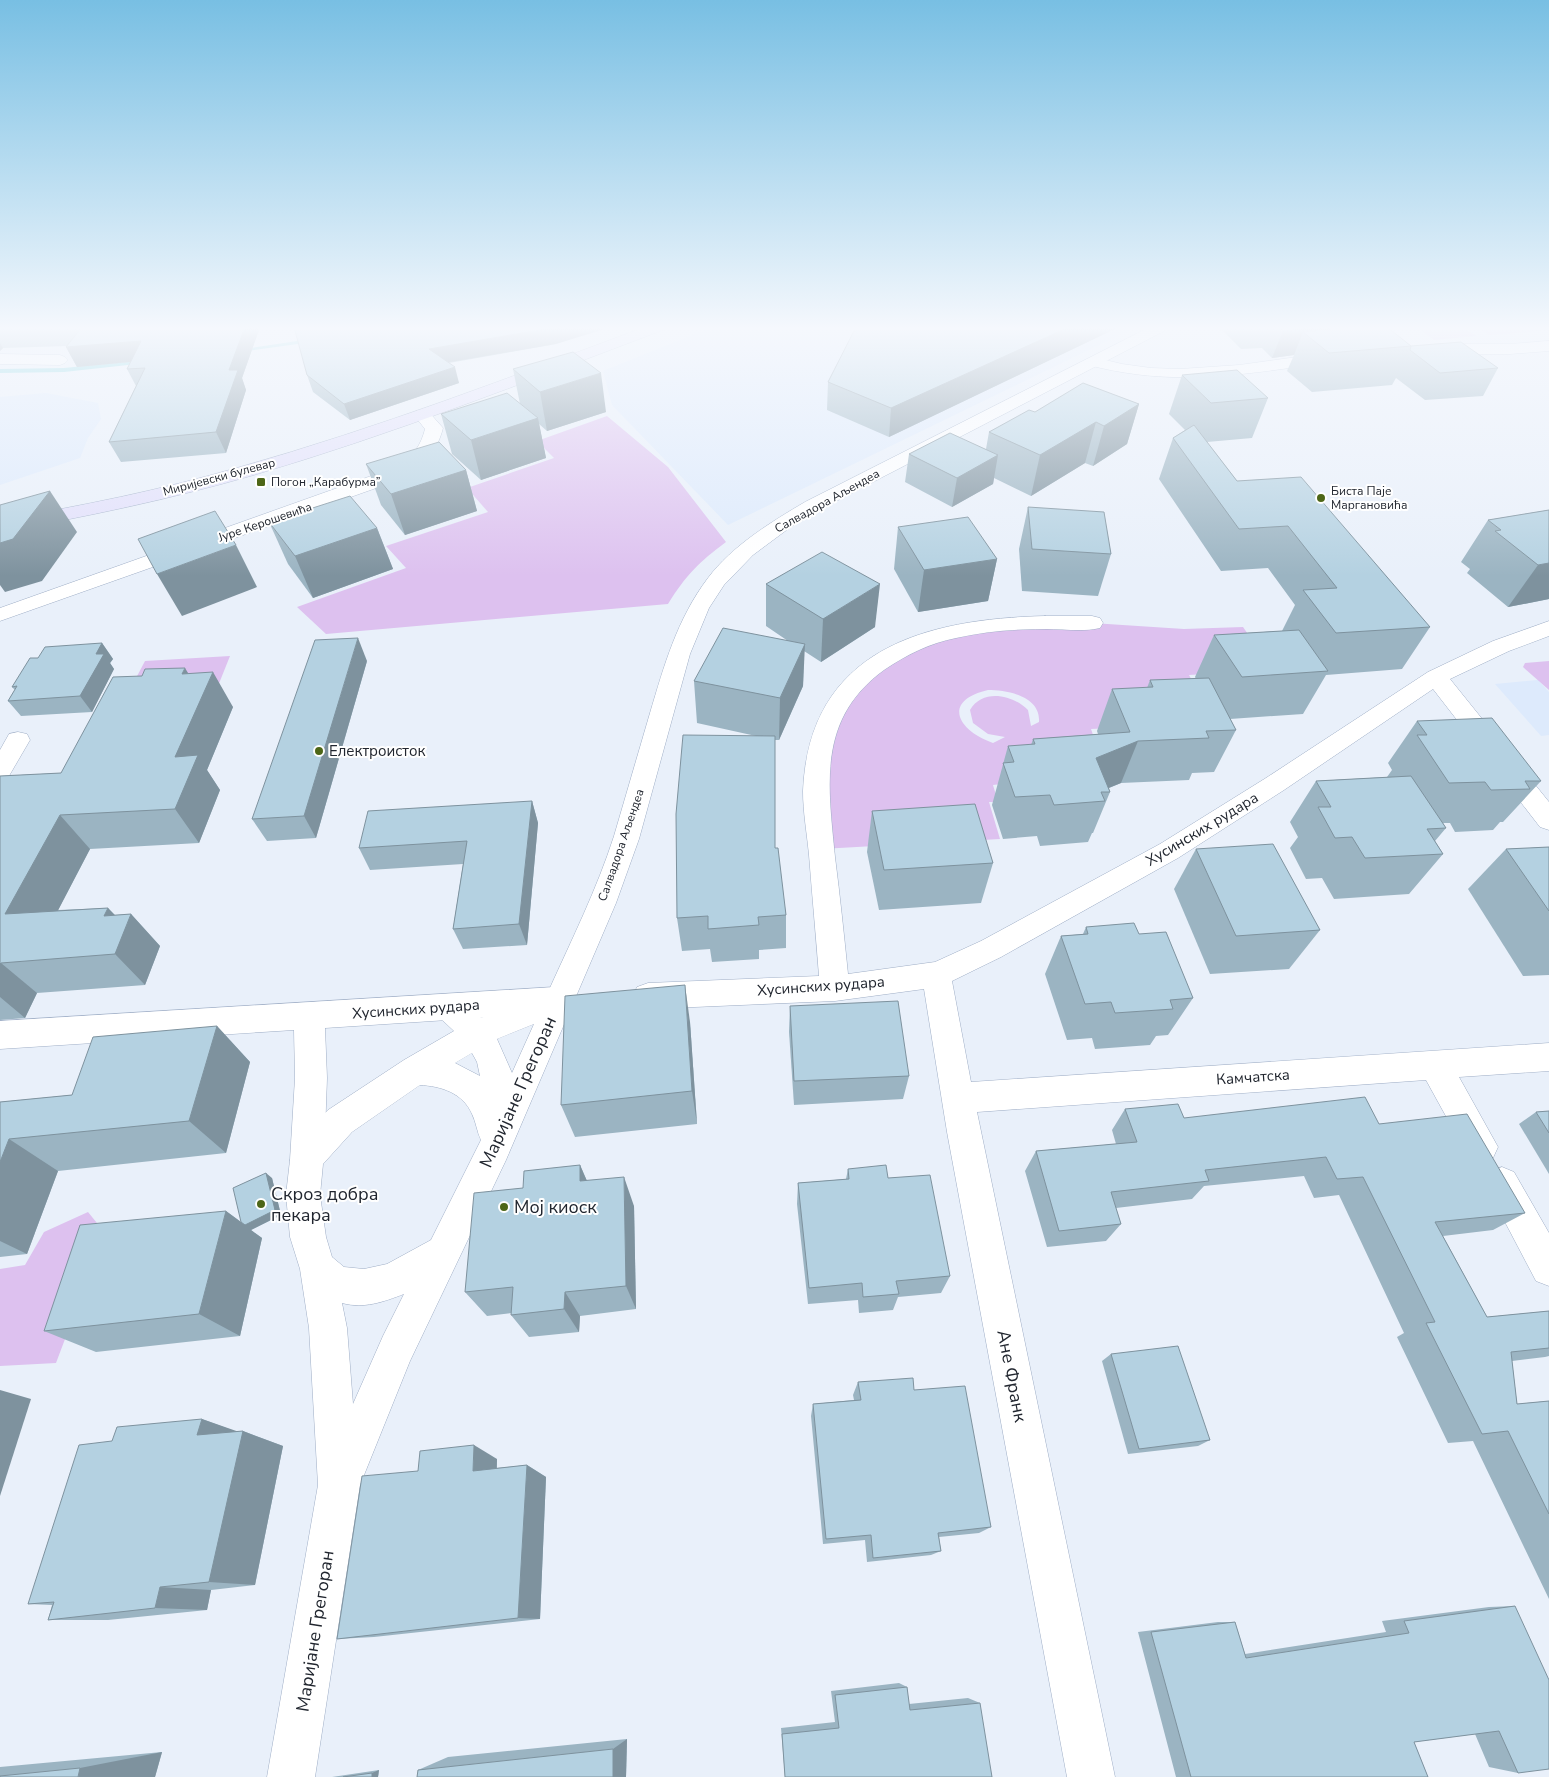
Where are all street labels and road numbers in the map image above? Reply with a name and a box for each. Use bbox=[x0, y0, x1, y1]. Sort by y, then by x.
street label: Миријевски булевар bbox=[161, 454, 277, 500]
street label: Салвадора Аљендеа bbox=[772, 465, 882, 537]
street label: Јуре Керошевића bbox=[215, 498, 314, 546]
street label: Салвадора Аљендеа bbox=[594, 787, 648, 903]
street label: Хусинских рудара bbox=[1142, 787, 1262, 871]
street label: Хусинских рудара bbox=[757, 972, 885, 1000]
street label: Хусинских рудара bbox=[352, 995, 480, 1023]
street label: Маријане Грегоран bbox=[474, 1013, 562, 1171]
street label: Камчатска bbox=[1216, 1064, 1290, 1090]
street label: Ане Франк bbox=[991, 1328, 1033, 1425]
street label: Маријане Грегоран bbox=[290, 1549, 340, 1713]

